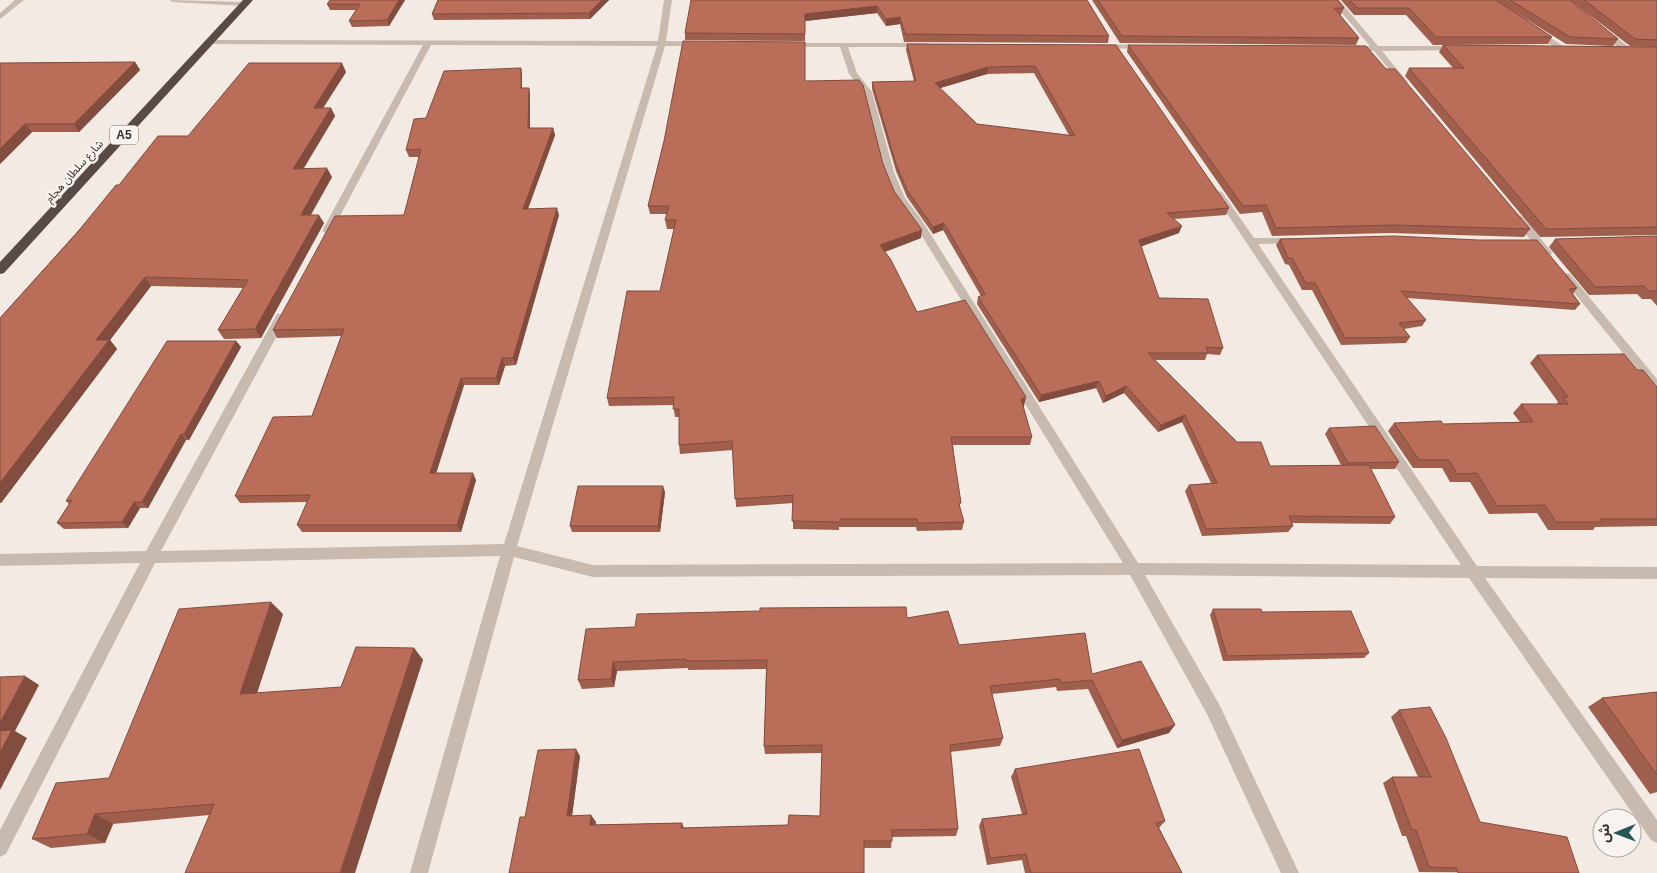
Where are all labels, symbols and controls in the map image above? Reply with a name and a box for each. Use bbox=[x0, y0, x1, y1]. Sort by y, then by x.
road number: A5 bbox=[110, 126, 138, 144]
street label: شارع سلطان هجام bbox=[43, 137, 107, 206]
north arrow bbox=[1592, 808, 1642, 858]
text: ش bbox=[1596, 823, 1612, 843]

